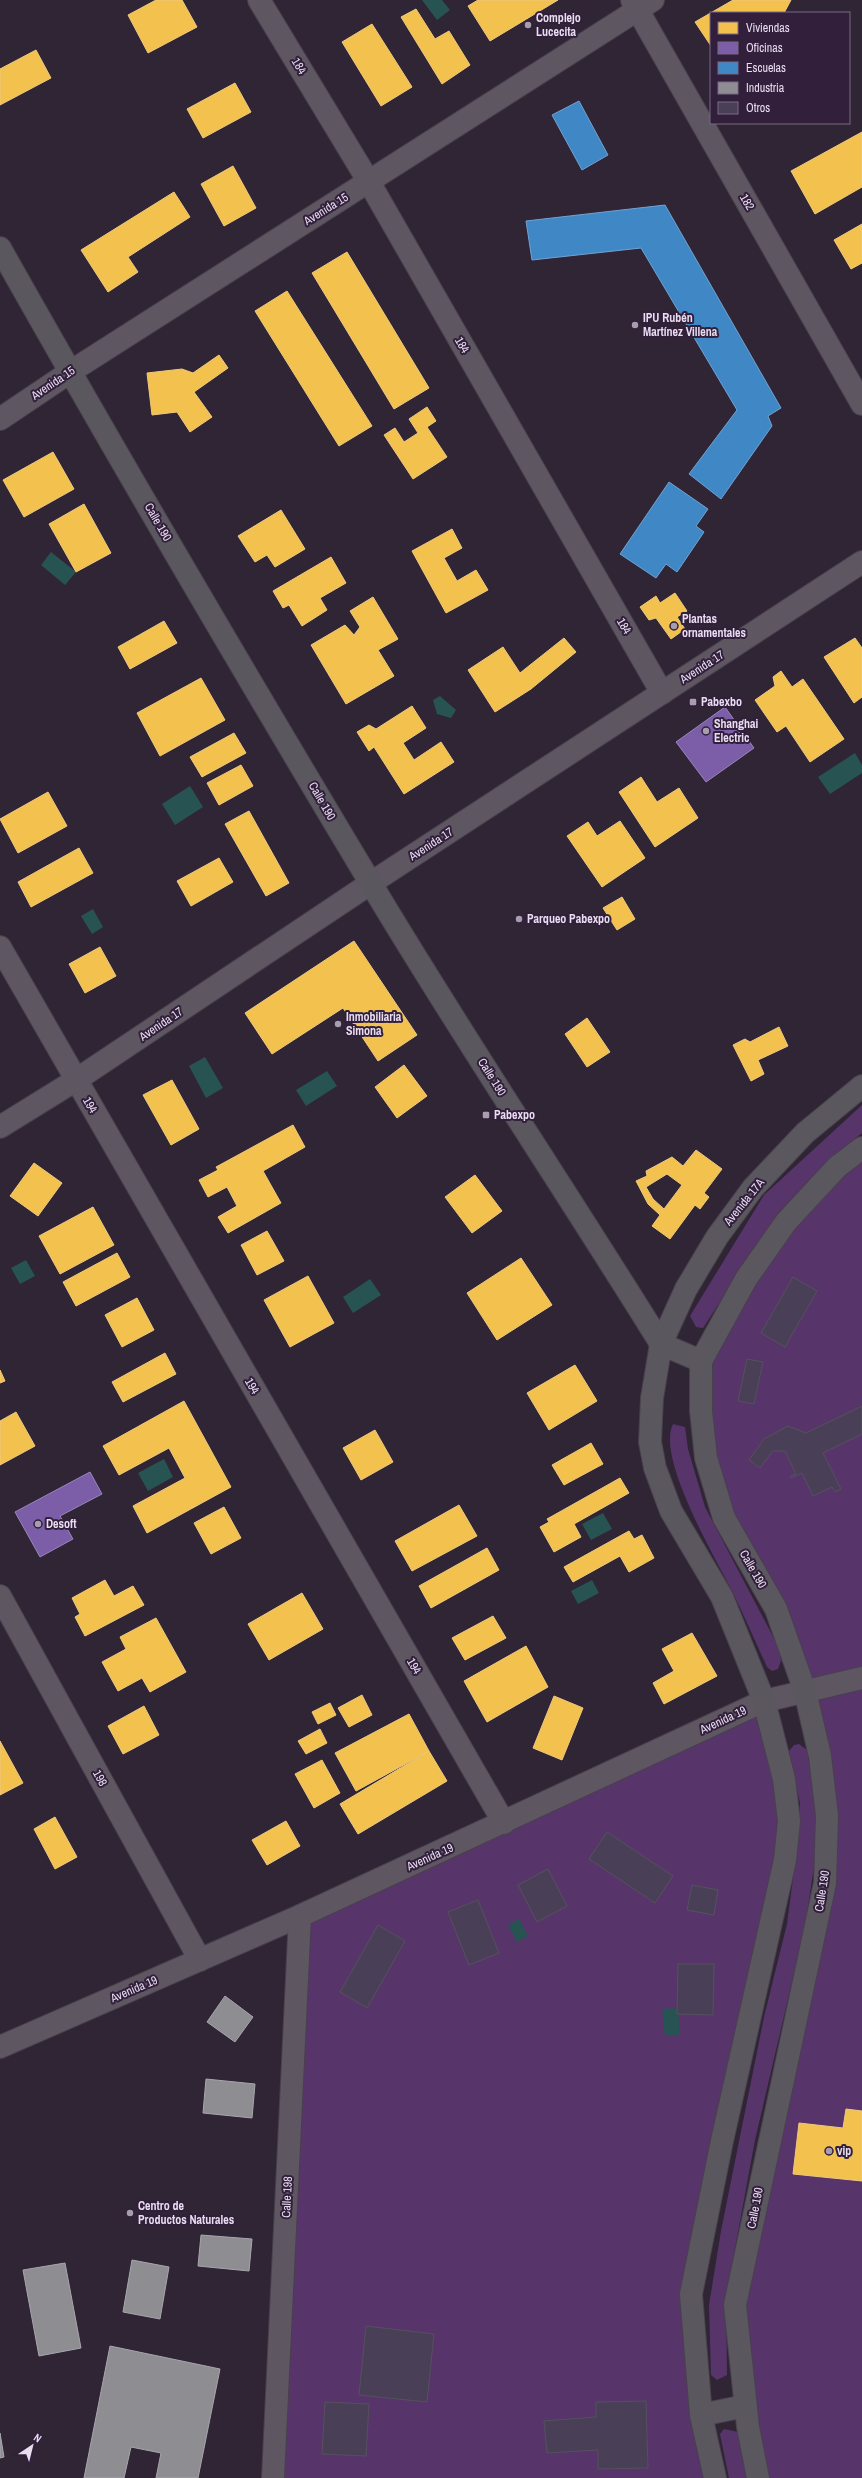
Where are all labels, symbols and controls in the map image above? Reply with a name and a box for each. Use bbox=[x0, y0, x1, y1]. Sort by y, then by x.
place label: Complejo Lucecita bbox=[536, 10, 581, 40]
legend bbox=[710, 12, 850, 124]
marker: Complejo Lucecita bbox=[523, 20, 533, 30]
text: Viviendas bbox=[746, 20, 790, 36]
text: Oficinas bbox=[746, 40, 783, 56]
street label: 184 bbox=[288, 55, 310, 78]
text: Escuelas bbox=[746, 60, 786, 76]
text: Industria bbox=[746, 80, 785, 96]
text: Otros bbox=[746, 100, 770, 116]
street label: Avenida 15 bbox=[300, 189, 352, 229]
street label: 182 bbox=[736, 191, 758, 213]
place label: IPU Rubén Martínez Villena bbox=[643, 310, 718, 340]
marker: IPU Rubén Martínez Villena bbox=[630, 320, 640, 330]
street label: 184 bbox=[451, 334, 473, 357]
street label: Avenida 15 bbox=[27, 362, 78, 404]
street label: Calle 190 bbox=[141, 500, 175, 544]
place label: Plantas ornamentales bbox=[682, 611, 747, 641]
street label: 184 bbox=[613, 615, 635, 638]
marker: Plantas ornamentales bbox=[669, 621, 679, 631]
street label: Avenida 17 bbox=[676, 646, 728, 688]
place label: Pabexbo bbox=[701, 694, 742, 710]
marker: Pabexbo bbox=[688, 697, 698, 707]
place label: Shanghai Electric bbox=[714, 716, 759, 746]
marker: Shanghai Electric bbox=[701, 726, 711, 736]
street label: Calle 190 bbox=[305, 779, 339, 823]
street label: Avenida 17 bbox=[405, 823, 457, 865]
place label: Parqueo Pabexpo bbox=[527, 911, 610, 927]
marker: Parqueo Pabexpo bbox=[514, 914, 524, 924]
street label: Avenida 17 bbox=[135, 1003, 186, 1045]
place label: Inmobiliaria Simona bbox=[346, 1009, 402, 1039]
marker: Inmobiliaria Simona bbox=[333, 1019, 343, 1029]
street label: Calle 190 bbox=[474, 1055, 510, 1099]
street label: 194 bbox=[79, 1094, 101, 1117]
place label: Pabexpo bbox=[494, 1107, 535, 1123]
marker: Pabexpo bbox=[481, 1110, 491, 1120]
street label: Avenida 17A bbox=[719, 1175, 768, 1230]
street label: 194 bbox=[241, 1375, 263, 1398]
place label: Desoft bbox=[46, 1516, 77, 1532]
marker: Desoft bbox=[33, 1519, 43, 1529]
street label: Calle 190 bbox=[736, 1547, 770, 1591]
street label: 194 bbox=[403, 1655, 425, 1678]
street label: Avenida 19 bbox=[696, 1702, 749, 1738]
street label: 198 bbox=[89, 1767, 111, 1789]
street label: Avenida 19 bbox=[403, 1840, 456, 1875]
street label: Calle 190 bbox=[811, 1869, 833, 1913]
street label: Avenida 19 bbox=[107, 1972, 160, 2006]
place label: vip bbox=[837, 2143, 851, 2159]
marker: vip bbox=[824, 2146, 834, 2156]
street label: Calle 198 bbox=[278, 2176, 296, 2218]
street label: Calle 190 bbox=[743, 2186, 767, 2230]
place label: Centro de Productos Naturales bbox=[138, 2198, 235, 2228]
marker: Centro de Productos Naturales bbox=[125, 2208, 135, 2218]
north arrow bbox=[12, 2426, 52, 2466]
text: N bbox=[31, 2430, 44, 2445]

